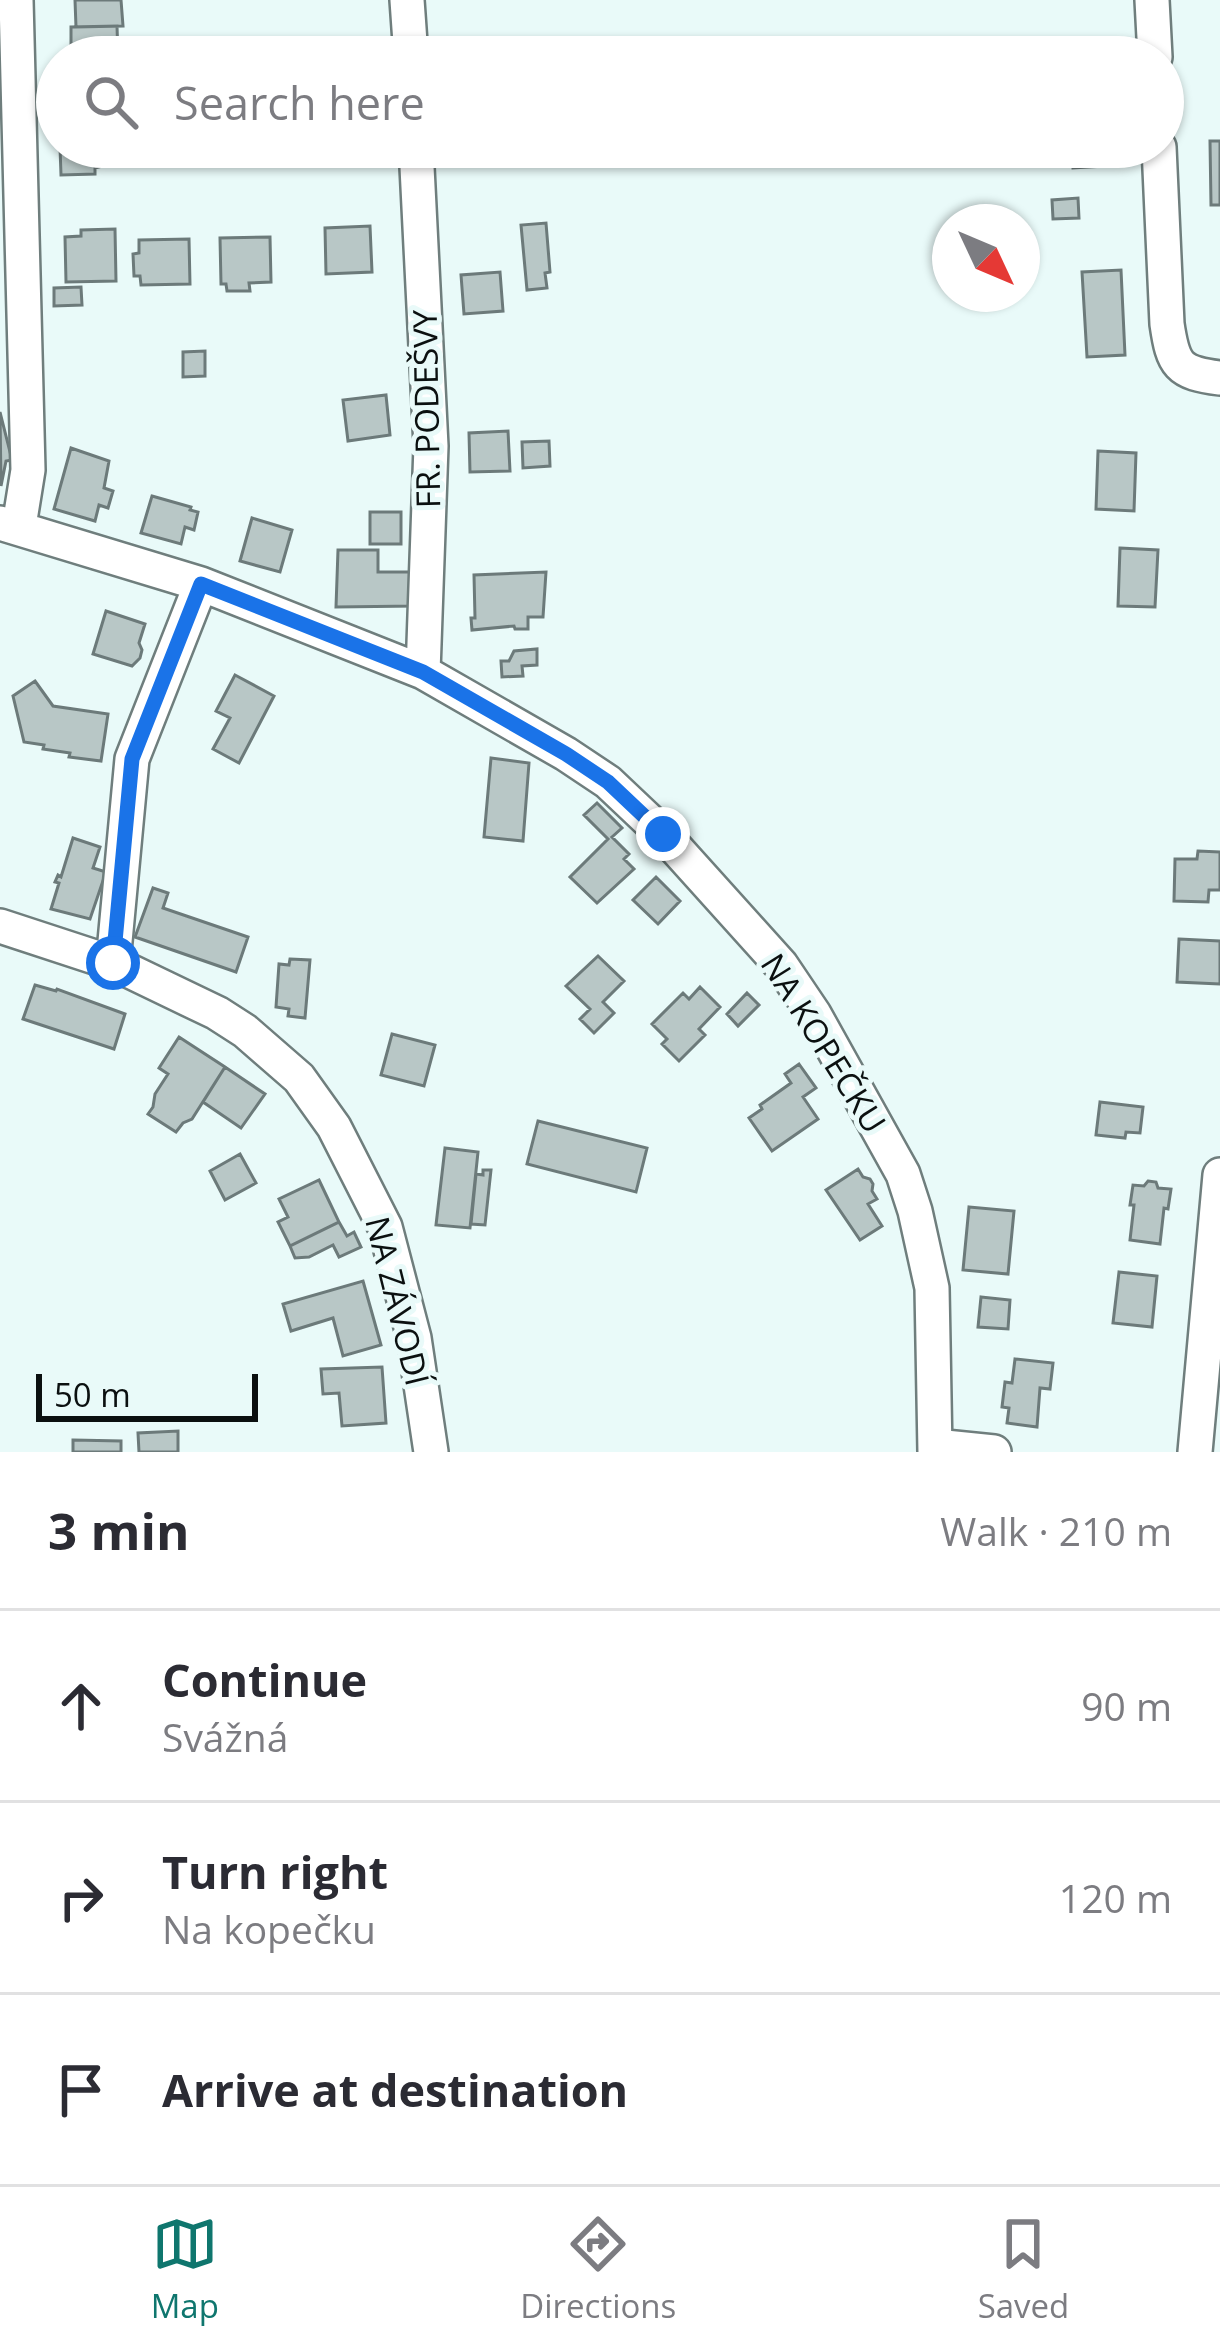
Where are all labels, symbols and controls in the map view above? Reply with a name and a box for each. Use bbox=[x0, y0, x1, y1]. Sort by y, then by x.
search box bbox=[36, 36, 1184, 168]
icon: search bbox=[78, 69, 144, 135]
text: Search here bbox=[174, 72, 425, 133]
north arrow bbox=[932, 204, 1040, 312]
street label: FR. PODEŠVY bbox=[402, 309, 450, 509]
route end bbox=[636, 807, 690, 861]
route start bbox=[86, 936, 140, 990]
street label: NA KOPEČKU bbox=[751, 945, 897, 1141]
street label: NA ZÁVODÍ bbox=[355, 1212, 441, 1391]
scale bar bbox=[36, 1368, 258, 1421]
text: 50 m bbox=[54, 1372, 131, 1417]
text: 3 min bbox=[48, 1495, 190, 1565]
text: Walk · 210 m bbox=[940, 1504, 1172, 1557]
text: Continue bbox=[162, 1649, 367, 1710]
icon: ahead bbox=[48, 1673, 114, 1739]
text: 90 m bbox=[1081, 1679, 1172, 1732]
text: Svážná bbox=[162, 1710, 288, 1763]
text: Turn right bbox=[162, 1841, 388, 1902]
icon: right bbox=[48, 1865, 114, 1931]
text: 120 m bbox=[1059, 1871, 1172, 1924]
text: Na kopečku bbox=[162, 1902, 376, 1955]
icon: arrive bbox=[48, 2057, 114, 2123]
text: Arrive at destination bbox=[162, 2059, 628, 2120]
tab: Map bbox=[151, 2211, 219, 2328]
tab: Directions bbox=[520, 2211, 676, 2328]
tab: Saved bbox=[978, 2211, 1069, 2328]

